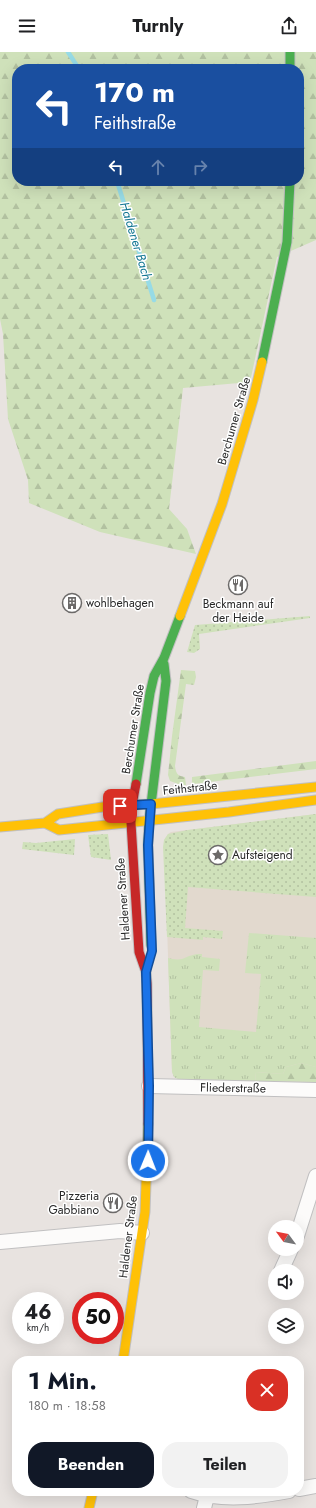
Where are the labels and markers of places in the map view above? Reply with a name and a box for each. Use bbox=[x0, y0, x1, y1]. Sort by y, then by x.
restaurant icon: Beckmann auf der Heide bbox=[227, 574, 249, 596]
building icon: wohlbehagen bbox=[61, 592, 83, 614]
place label: wohlbehagen bbox=[86, 594, 154, 612]
place label: Beckmann auf der Heide bbox=[203, 595, 274, 627]
pin bbox=[103, 789, 137, 823]
place icon: Aufsteigend bbox=[207, 844, 229, 866]
place label: Aufsteigend bbox=[232, 846, 293, 864]
place label: Pizzeria Gabbiano bbox=[49, 1187, 99, 1219]
restaurant icon: Pizzeria Gabbiano bbox=[102, 1192, 124, 1214]

